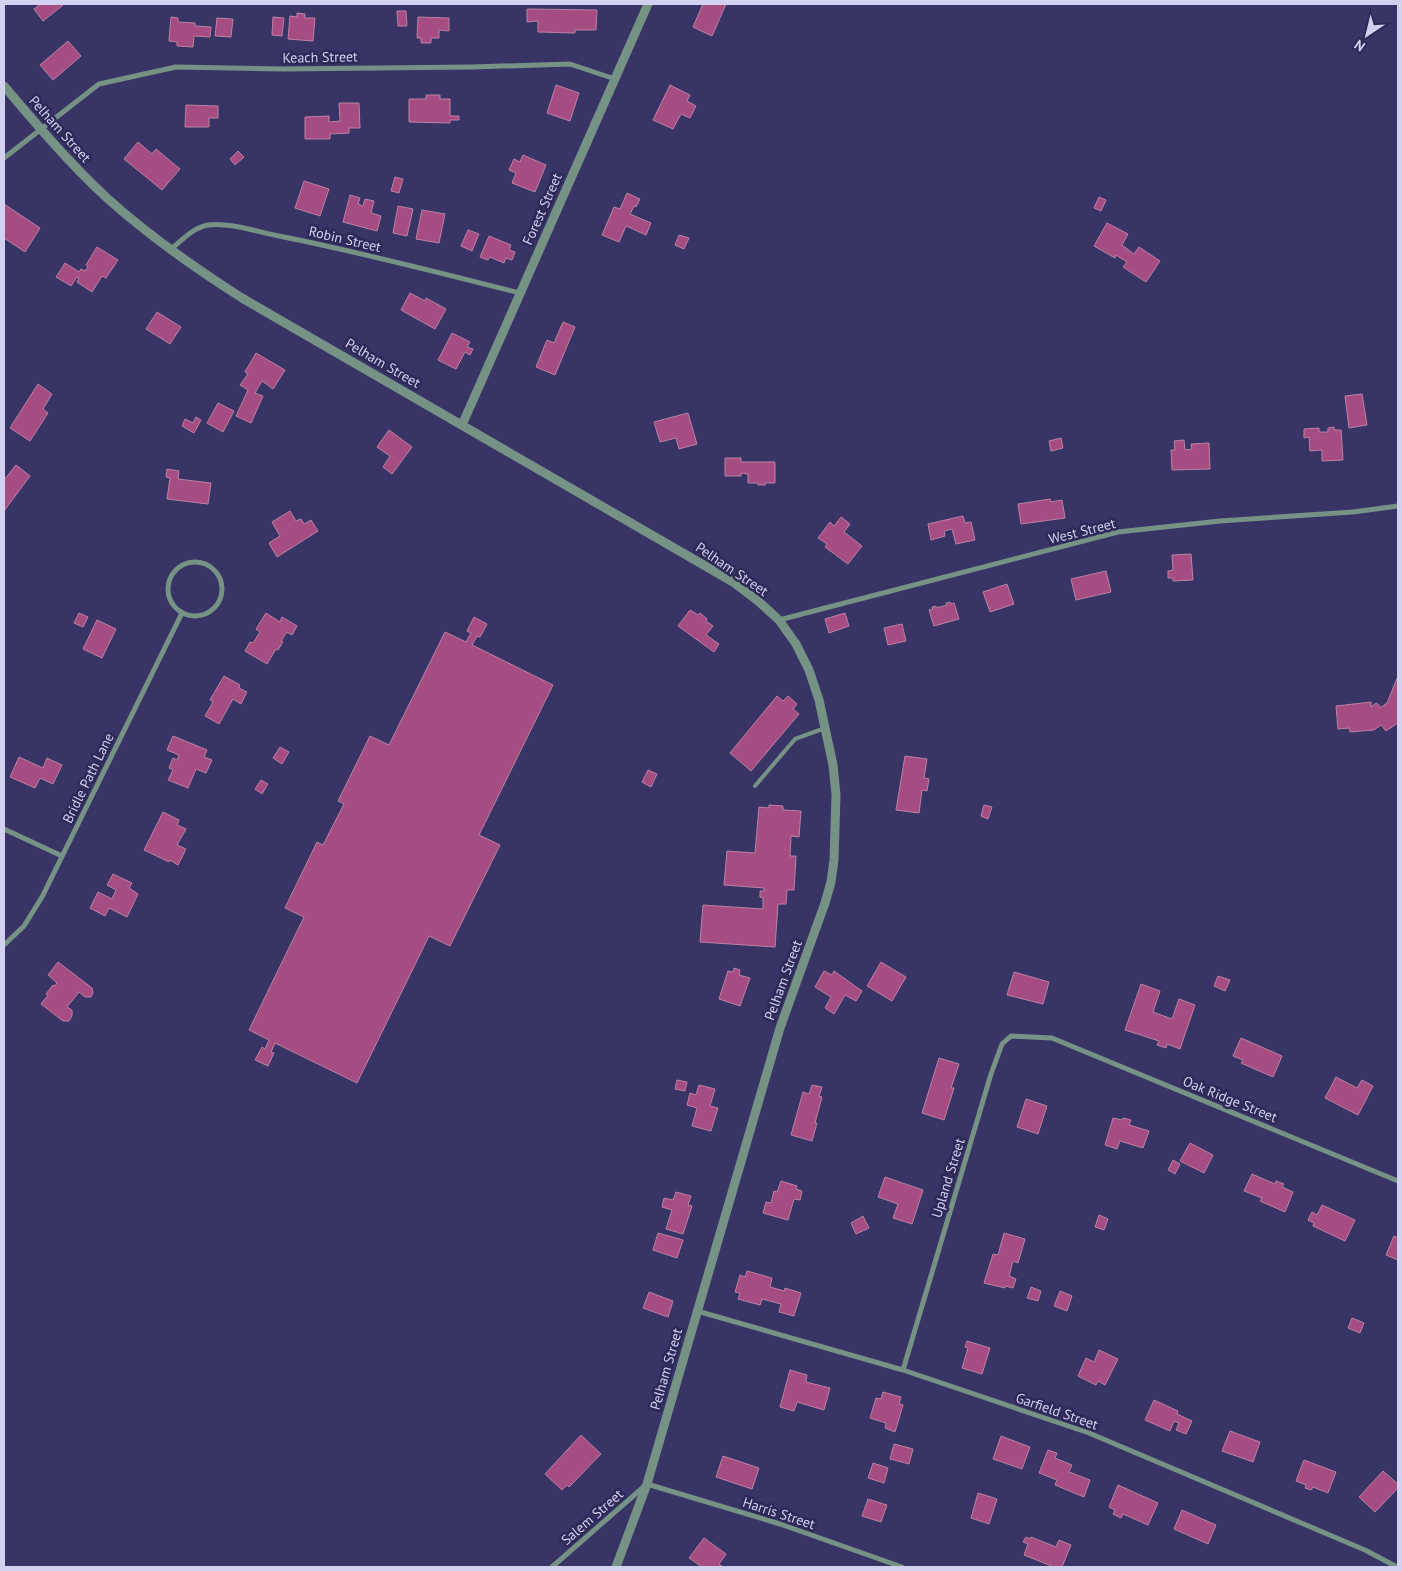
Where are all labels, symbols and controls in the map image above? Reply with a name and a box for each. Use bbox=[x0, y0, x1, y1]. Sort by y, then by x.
north arrow bbox=[1342, 10, 1392, 60]
text: N bbox=[1351, 36, 1368, 56]
street label: Keach Street bbox=[282, 47, 358, 67]
street label: Pelham Street bbox=[25, 92, 95, 166]
street label: Forest Street bbox=[518, 170, 566, 248]
street label: Robin Street bbox=[307, 222, 383, 256]
street label: Pelham Street bbox=[342, 334, 424, 392]
street label: West Street bbox=[1047, 514, 1118, 548]
street label: Pelham Street bbox=[692, 538, 772, 600]
street label: Bridle Path Lane bbox=[58, 730, 118, 826]
street label: Pelham Street bbox=[760, 937, 806, 1023]
street label: Oak Ridge Street bbox=[1180, 1072, 1280, 1126]
street label: Upland Street bbox=[927, 1136, 969, 1220]
street label: Pelham Street bbox=[646, 1326, 686, 1412]
street label: Garfield Street bbox=[1013, 1388, 1101, 1434]
street label: Salem Street bbox=[557, 1485, 627, 1549]
street label: Harris Street bbox=[741, 1493, 818, 1533]

